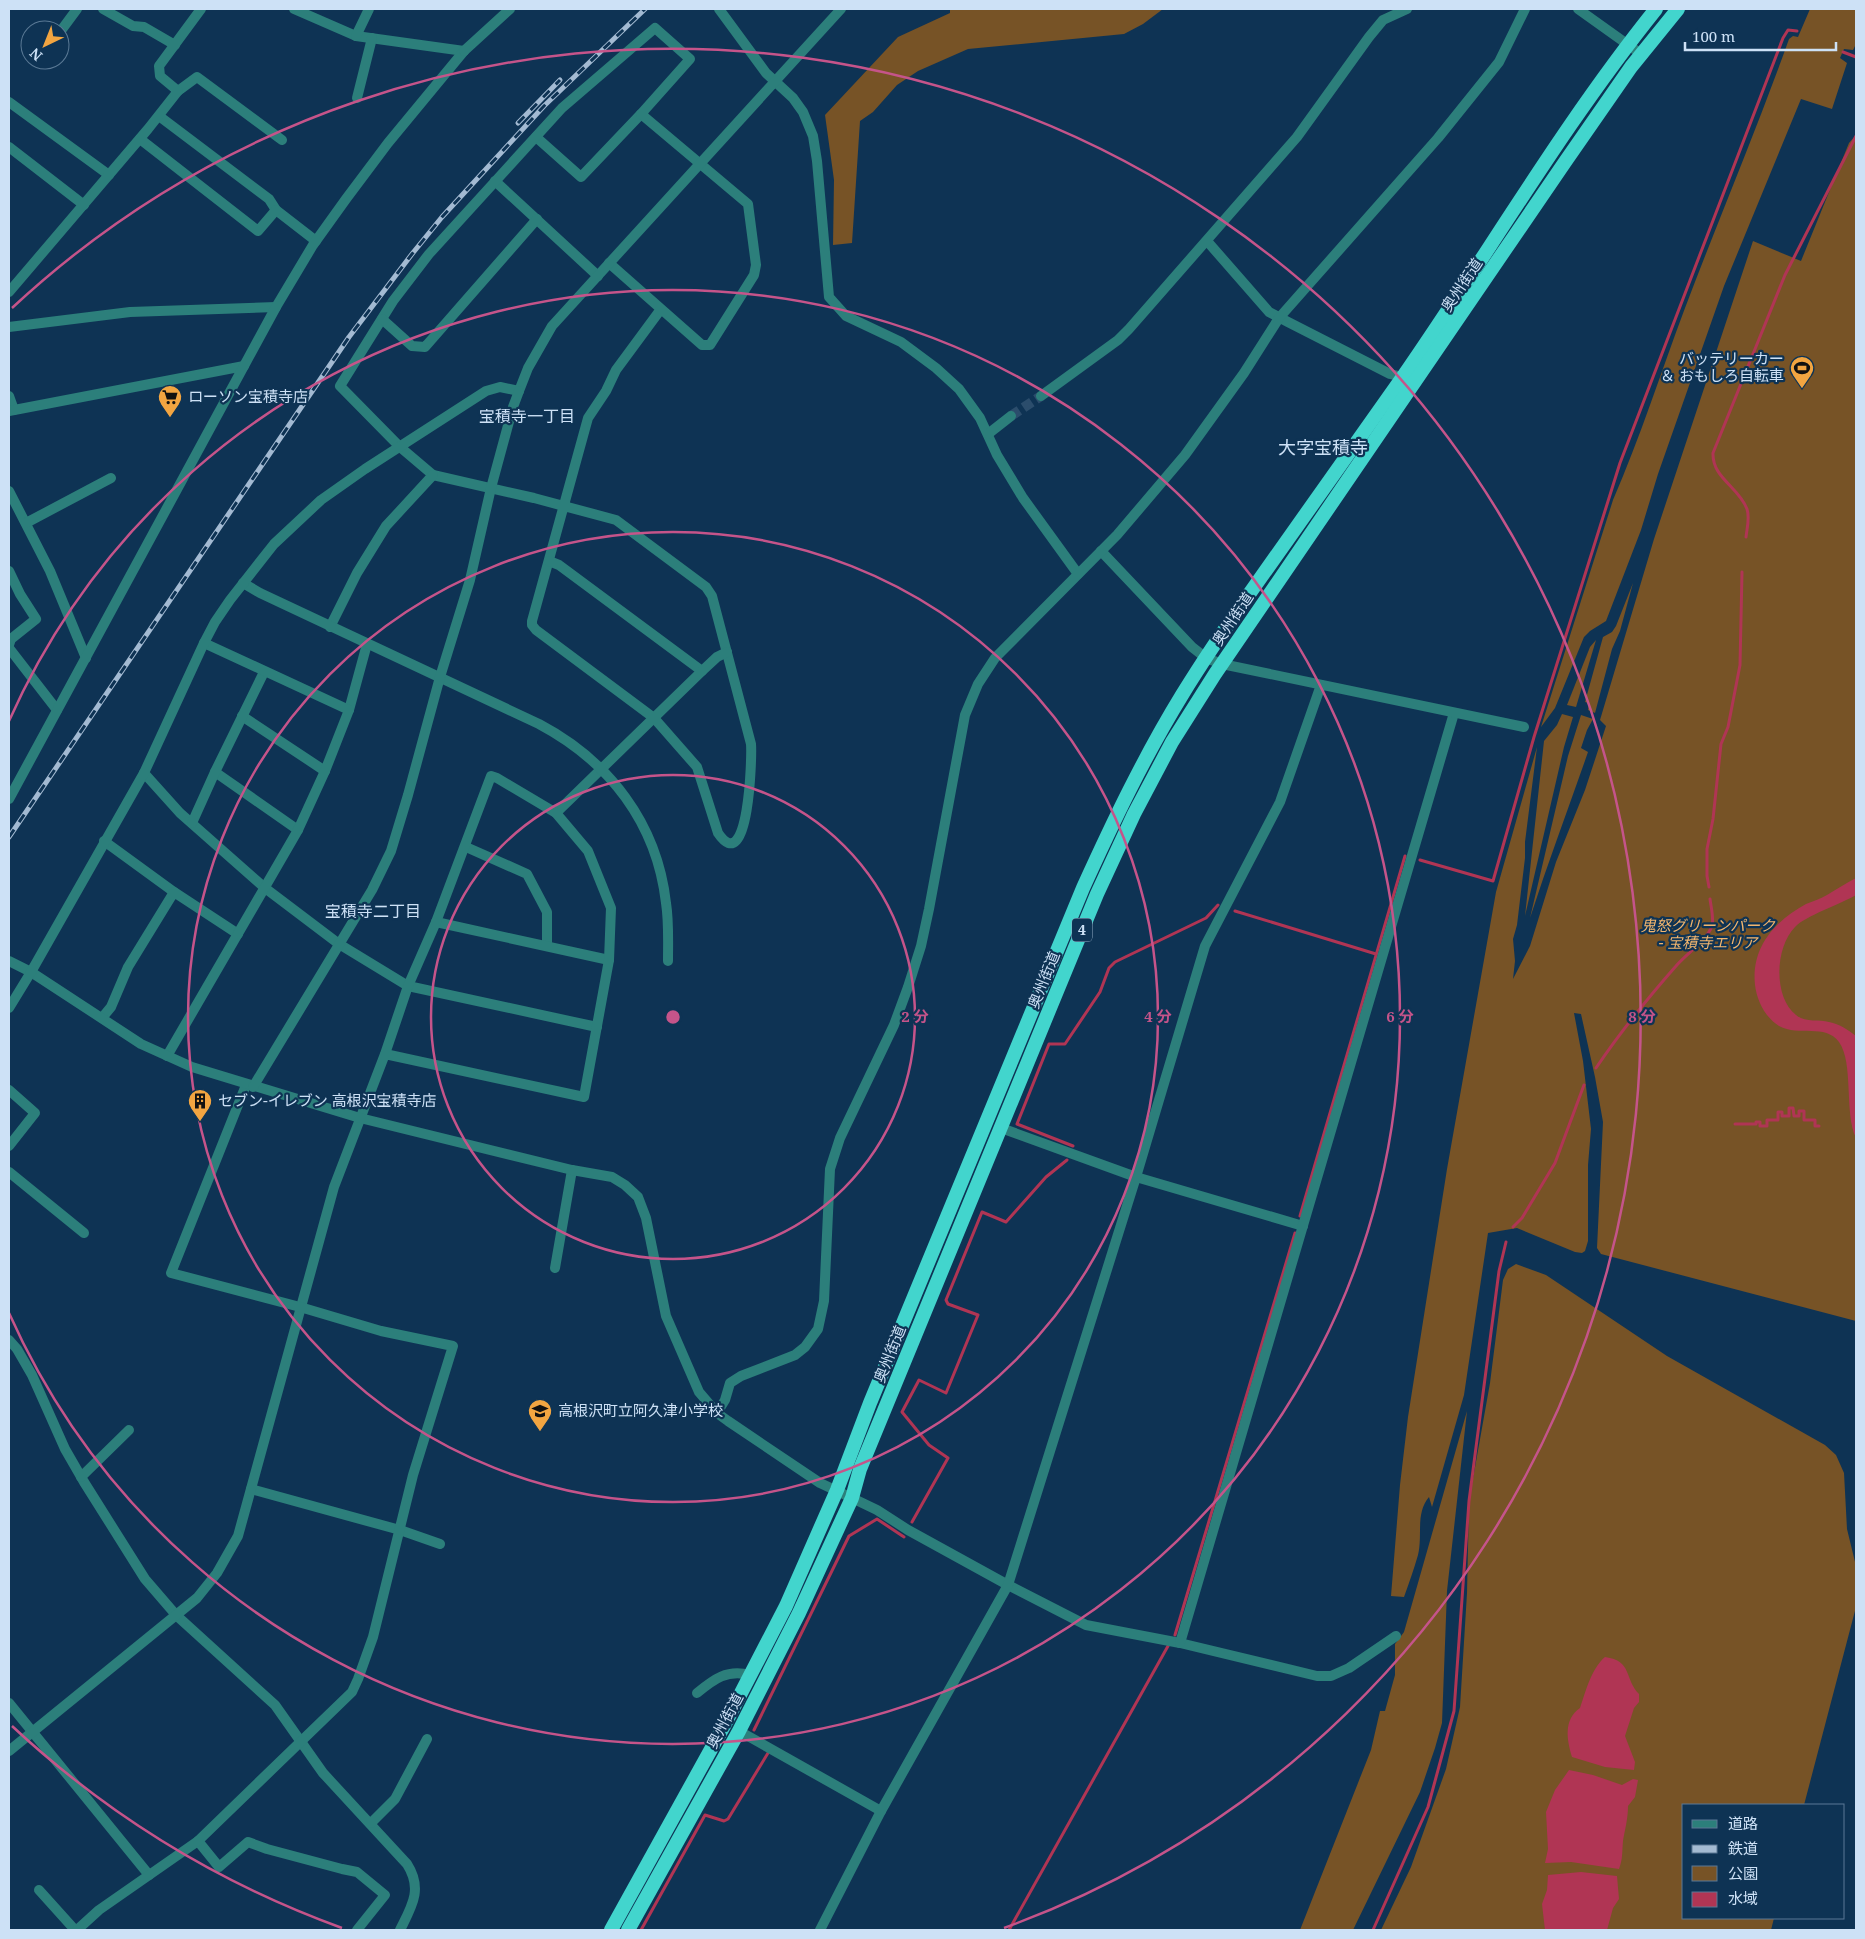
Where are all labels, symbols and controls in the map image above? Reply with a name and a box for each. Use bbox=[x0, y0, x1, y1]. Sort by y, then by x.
north arrow bbox=[20, 20, 70, 70]
scale bar bbox=[1685, 20, 1836, 52]
text: 100 m bbox=[1692, 26, 1735, 46]
text: N bbox=[25, 44, 46, 66]
street label: 奥州街道 bbox=[1436, 254, 1486, 315]
place label: バッテリーカー ＆ おもしろ自転車 bbox=[1660, 348, 1784, 385]
sports icon: バッテリーカー ＆ おもしろ自転車 bbox=[1789, 355, 1815, 389]
supermarket icon: ローソン宝積寺店 bbox=[157, 384, 183, 418]
place label: ローソン宝積寺店 bbox=[188, 386, 308, 406]
district label: 宝積寺一丁目 bbox=[479, 405, 575, 427]
district label: 大字宝積寺 bbox=[1278, 435, 1368, 459]
street label: 奥州街道 bbox=[1207, 588, 1257, 649]
district label: 宝積寺二丁目 bbox=[325, 900, 421, 922]
park label: 鬼怒グリーンパーク - 宝積寺エリア bbox=[1641, 915, 1776, 952]
road number: 4 bbox=[1072, 918, 1092, 942]
street label: 奥州街道 bbox=[1023, 948, 1064, 1011]
text: 2 分 bbox=[901, 1006, 929, 1026]
text: 4 分 bbox=[1144, 1006, 1172, 1026]
text: 6 分 bbox=[1386, 1006, 1414, 1026]
text: 8 分 bbox=[1628, 1006, 1656, 1026]
centre of rings bbox=[664, 1008, 682, 1026]
building icon: セブン-イレブン 高根沢宝積寺店 bbox=[187, 1088, 213, 1122]
place label: セブン-イレブン 高根沢宝積寺店 bbox=[218, 1090, 437, 1110]
street label: 奥州街道 bbox=[869, 1322, 910, 1385]
school or university icon: 高根沢町立阿久津小学校 bbox=[527, 1398, 553, 1432]
place label: 高根沢町立阿久津小学校 bbox=[558, 1400, 723, 1420]
street label: 奥州街道 bbox=[701, 1689, 747, 1752]
legend bbox=[1682, 1804, 1845, 1919]
text: 道路 bbox=[1728, 1813, 1758, 1833]
text: 鉄道 bbox=[1728, 1838, 1758, 1858]
text: 公園 bbox=[1728, 1863, 1758, 1883]
text: 水域 bbox=[1728, 1888, 1758, 1908]

